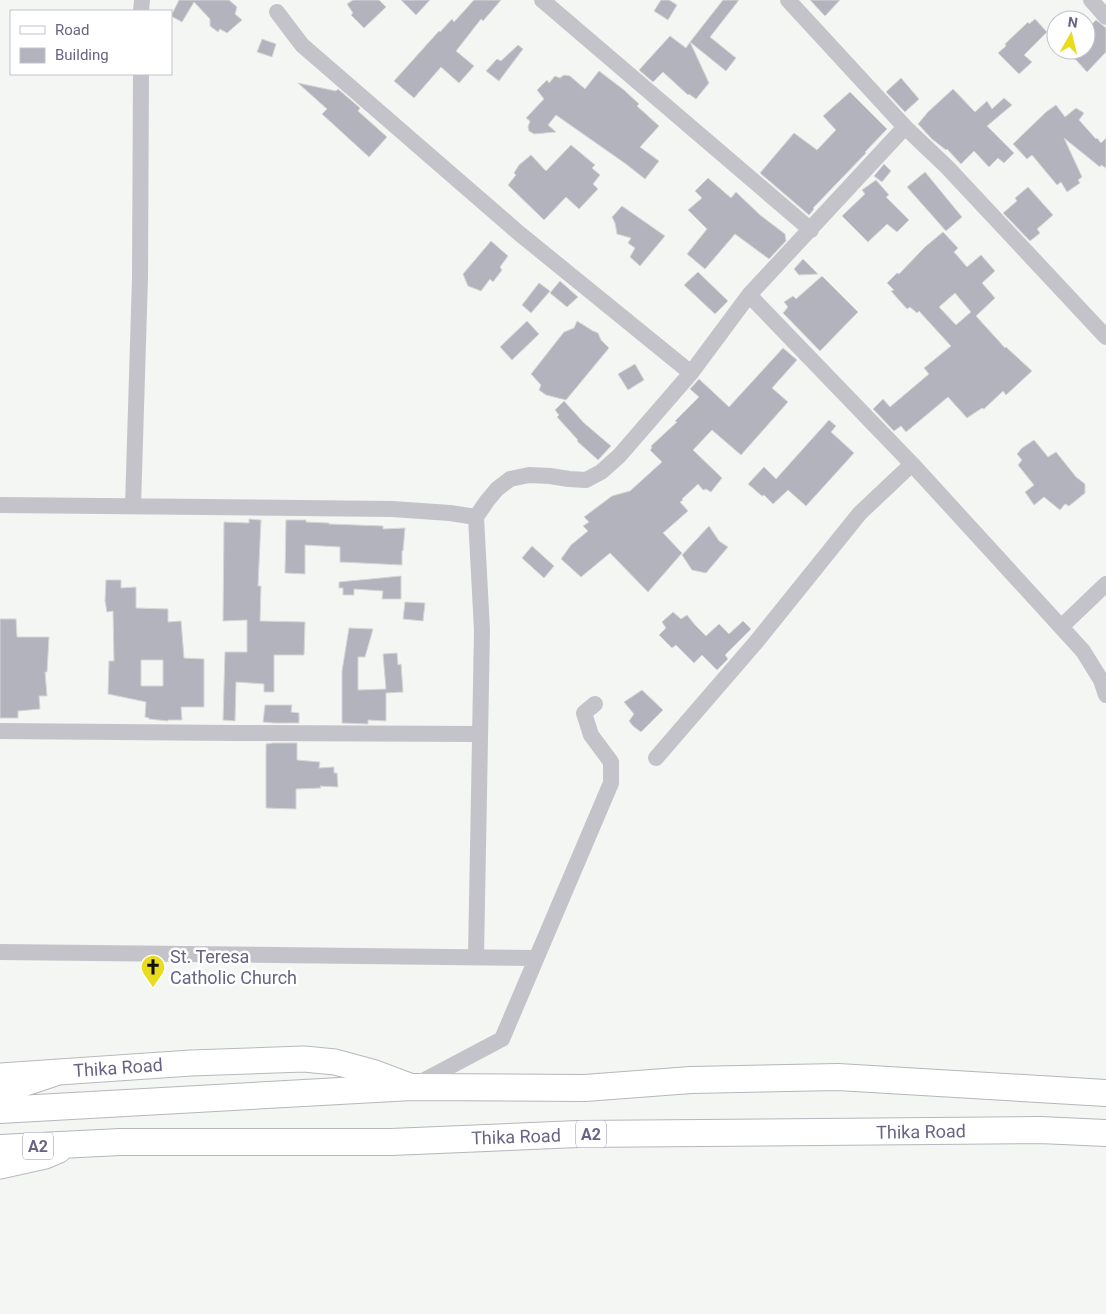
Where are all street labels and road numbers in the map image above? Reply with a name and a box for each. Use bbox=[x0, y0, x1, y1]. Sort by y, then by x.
street label: Thika Road bbox=[72, 1054, 163, 1081]
road number: A2 bbox=[576, 1120, 606, 1148]
street label: Thika Road bbox=[876, 1120, 966, 1143]
street label: Thika Road bbox=[471, 1124, 561, 1149]
road number: A2 bbox=[23, 1132, 53, 1160]

